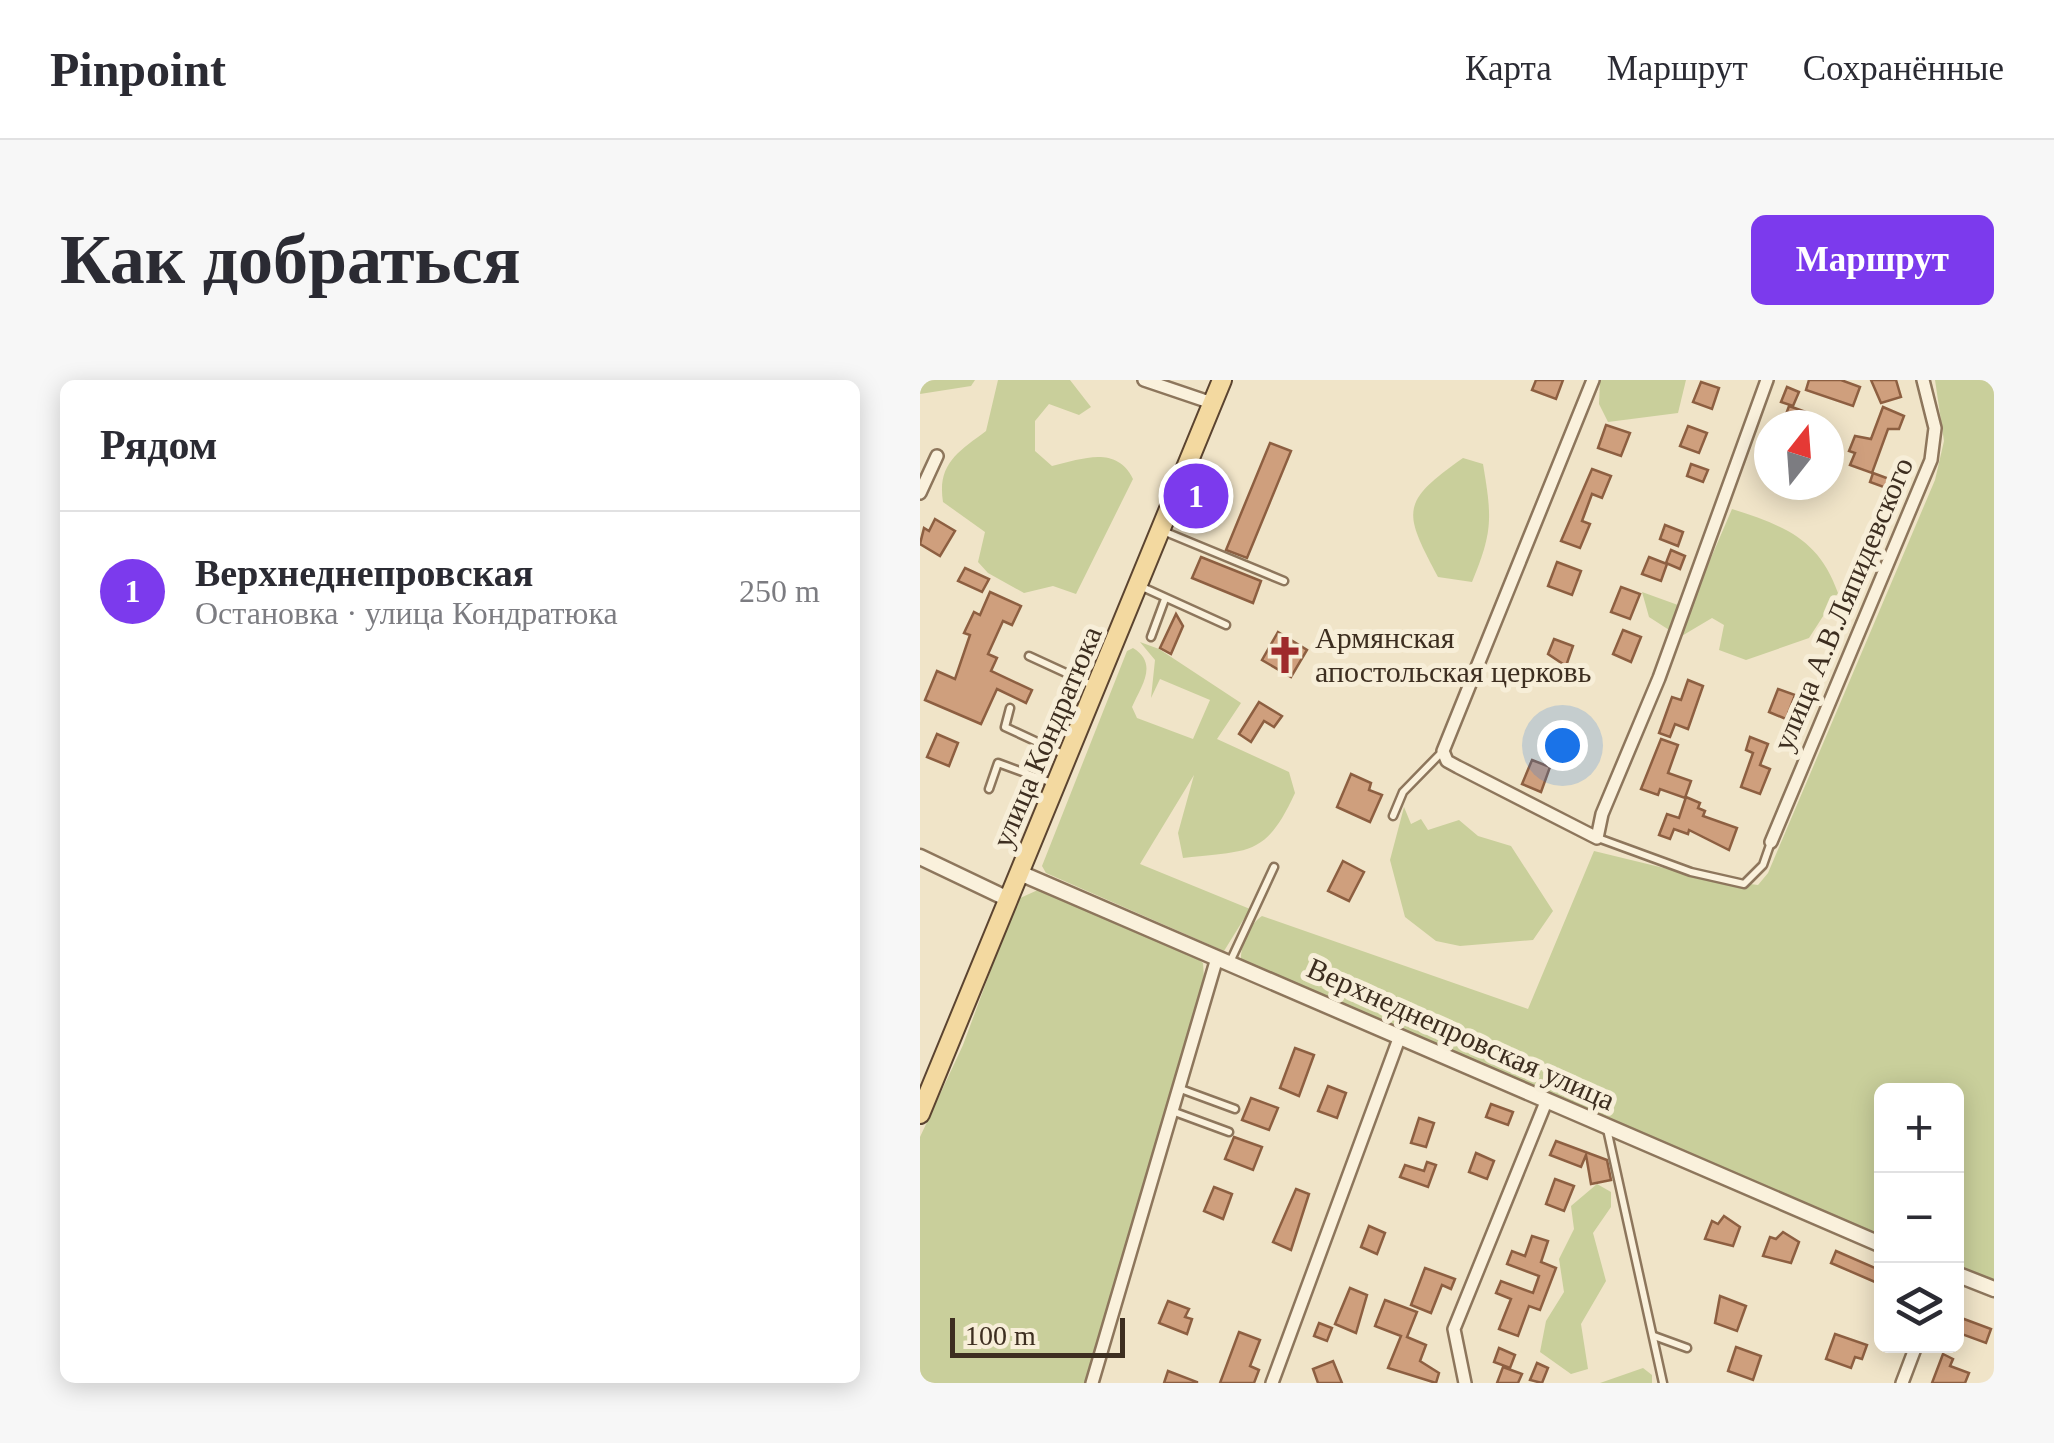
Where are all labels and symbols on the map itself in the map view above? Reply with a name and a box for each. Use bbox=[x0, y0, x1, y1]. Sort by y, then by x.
north arrow bbox=[1754, 410, 1844, 500]
street label: улица А.В.Ляпидевского bbox=[1766, 452, 1919, 755]
pin: 1 bbox=[1164, 458, 1228, 534]
street label: улица Кондратюка bbox=[985, 621, 1108, 852]
place label: Армянская апостольская церковь bbox=[1315, 621, 1591, 688]
church icon: Армянская апостольская церковь bbox=[1264, 634, 1306, 676]
your location bbox=[1537, 720, 1588, 771]
street label: Верхнеднепровская улица bbox=[1302, 951, 1620, 1116]
scale bar bbox=[950, 1313, 1125, 1358]

